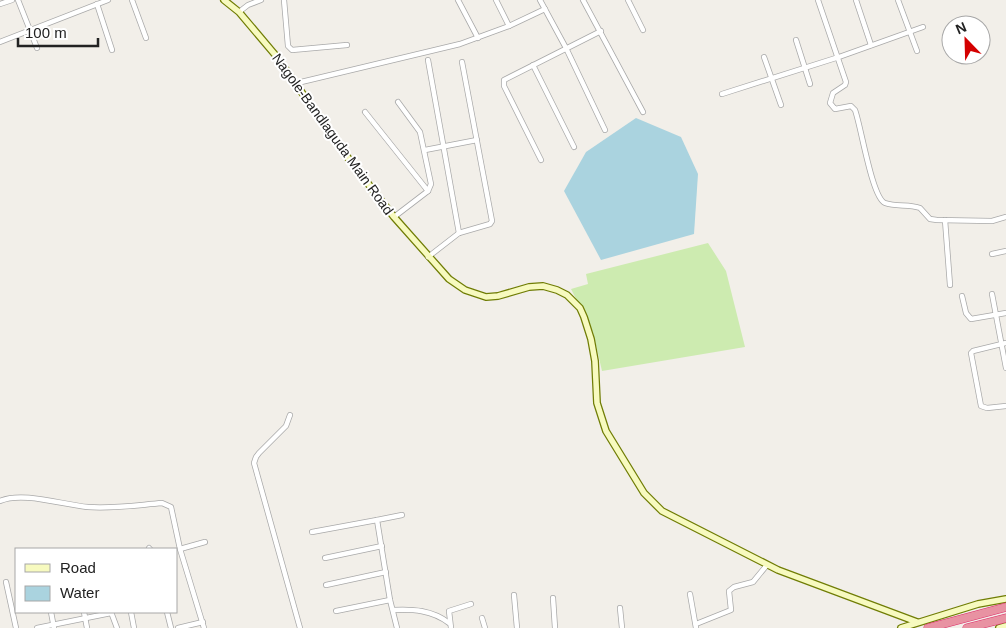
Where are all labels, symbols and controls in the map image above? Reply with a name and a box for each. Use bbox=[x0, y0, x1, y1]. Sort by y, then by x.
scale bar bbox=[18, 15, 98, 47]
north arrow bbox=[941, 15, 991, 65]
text: N bbox=[953, 19, 969, 37]
text: 100 m bbox=[25, 24, 67, 41]
street label: Nagole-Bandlaguda Main Road bbox=[269, 50, 397, 218]
legend bbox=[15, 548, 178, 613]
text: Road bbox=[60, 559, 96, 576]
text: Water bbox=[60, 584, 99, 601]

